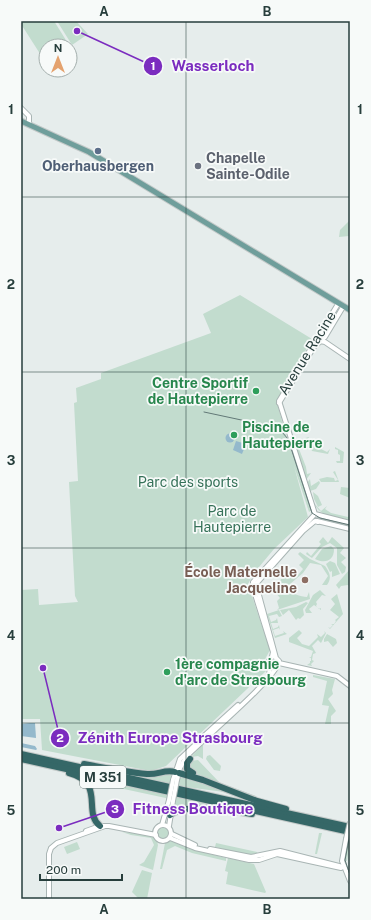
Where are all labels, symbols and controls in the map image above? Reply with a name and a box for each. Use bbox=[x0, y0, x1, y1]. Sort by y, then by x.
text: A bbox=[99, 4, 109, 19]
text: B bbox=[263, 4, 272, 19]
north arrow bbox=[38, 38, 78, 78]
text: N bbox=[54, 42, 62, 54]
callout: Wasserloch bbox=[143, 52, 262, 79]
text: Wasserloch bbox=[172, 57, 255, 74]
text: 1 bbox=[150, 59, 156, 73]
text: 1 bbox=[8, 102, 14, 117]
text: 1 bbox=[357, 102, 363, 117]
marker: Oberhausbergen bbox=[93, 146, 103, 156]
place label: Chapelle Sainte-Odile bbox=[206, 150, 290, 182]
place label: Oberhausbergen bbox=[42, 158, 154, 174]
marker: Chapelle Sainte-Odile bbox=[193, 161, 203, 171]
text: 2 bbox=[7, 277, 15, 292]
text: 2 bbox=[356, 277, 364, 292]
street label: Avenue Racine bbox=[275, 308, 339, 398]
place label: Centre Sportif de Hautepierre bbox=[148, 375, 248, 407]
marker: Centre Sportif de Hautepierre bbox=[251, 386, 261, 396]
place label: Piscine de Hautepierre bbox=[242, 419, 323, 451]
marker: Piscine de Hautepierre bbox=[229, 430, 239, 440]
text: 3 bbox=[7, 453, 16, 468]
text: 3 bbox=[356, 453, 365, 468]
park label: Parc des sports bbox=[138, 474, 238, 490]
park label: Parc de Hautepierre bbox=[193, 503, 271, 535]
place label: École Maternelle Jacqueline bbox=[184, 563, 297, 596]
marker: École Maternelle Jacqueline bbox=[300, 575, 310, 585]
text: 4 bbox=[7, 628, 16, 643]
text: 4 bbox=[356, 628, 365, 643]
place label: 1ère compagnie d'arc de Strasbourg bbox=[175, 656, 306, 688]
marker: 1ère compagnie d'arc de Strasbourg bbox=[162, 667, 172, 677]
callout: Zénith Europe Strasbourg bbox=[50, 725, 271, 752]
text: Zénith Europe Strasbourg bbox=[77, 729, 263, 746]
text: 2 bbox=[56, 731, 64, 745]
road number: M 351 bbox=[80, 766, 126, 788]
callout: Fitness Boutique bbox=[105, 795, 262, 822]
text: Fitness Boutique bbox=[133, 800, 253, 817]
text: 3 bbox=[111, 802, 119, 816]
text: 5 bbox=[7, 803, 16, 818]
text: 5 bbox=[356, 803, 365, 818]
scale bar bbox=[40, 856, 122, 882]
text: 200 m bbox=[46, 863, 81, 877]
text: A bbox=[99, 902, 109, 917]
text: B bbox=[263, 902, 272, 917]

